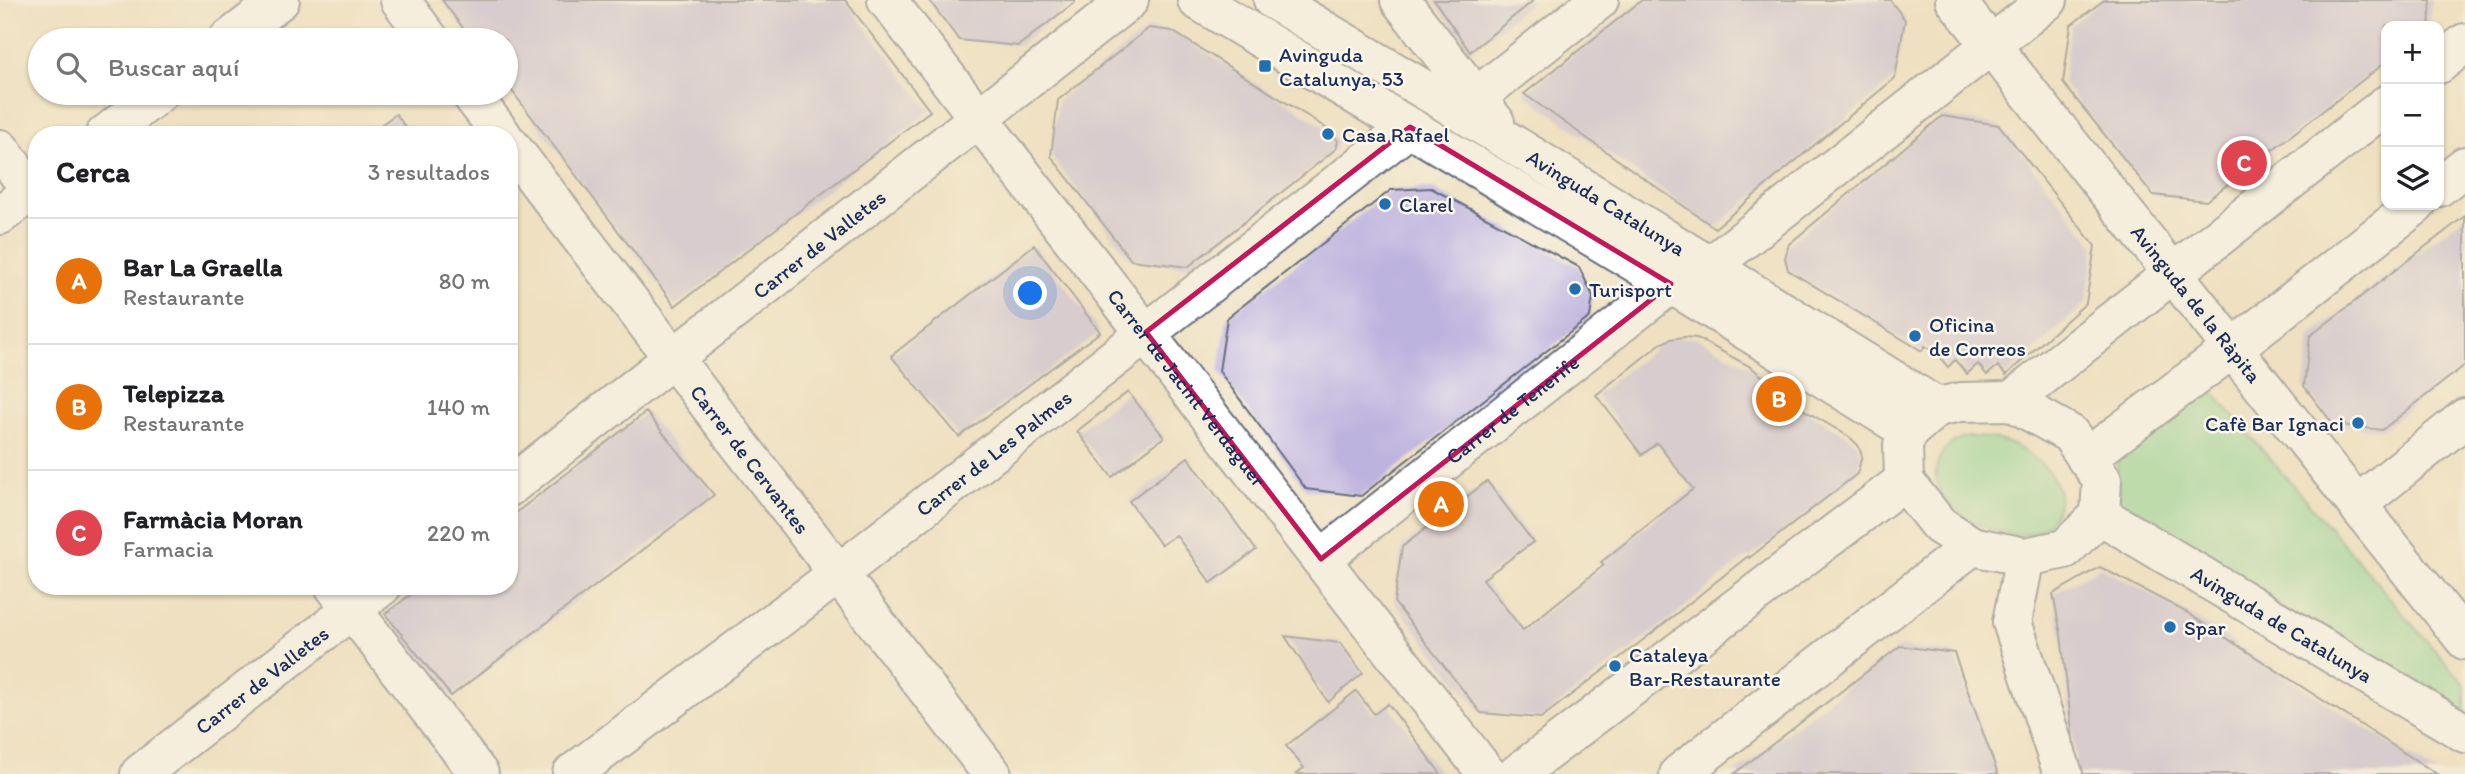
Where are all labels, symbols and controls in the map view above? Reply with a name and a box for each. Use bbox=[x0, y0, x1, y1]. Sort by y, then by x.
map controls bbox=[2381, 21, 2444, 210]
button: + bbox=[2381, 21, 2444, 84]
search box bbox=[28, 28, 518, 105]
place label: Avinguda Catalunya, 53 bbox=[1279, 42, 1404, 91]
icon: search bbox=[52, 48, 90, 86]
text: Buscar aquí bbox=[108, 51, 239, 83]
marker: Avinguda Catalunya, 53 bbox=[1257, 58, 1273, 74]
button: − bbox=[2381, 84, 2444, 147]
place label: Casa Rafael bbox=[1342, 122, 1450, 147]
marker: Casa Rafael bbox=[1320, 126, 1336, 142]
pin: C bbox=[2221, 137, 2267, 189]
street label: Avinguda Catalunya bbox=[1523, 144, 1690, 261]
button: layers bbox=[2381, 147, 2444, 210]
text: Cerca bbox=[56, 153, 130, 190]
text: 3 resultados bbox=[368, 158, 490, 186]
street label: Carrer de Valletes bbox=[747, 184, 890, 303]
place label: Clarel bbox=[1399, 192, 1453, 217]
marker: Clarel bbox=[1377, 196, 1393, 212]
street label: Avinguda de la Ràpita bbox=[2126, 219, 2267, 387]
text: Bar La Graella bbox=[123, 251, 282, 283]
text: A bbox=[72, 267, 86, 295]
text: 80 m bbox=[439, 267, 490, 295]
your location bbox=[1013, 276, 1047, 310]
place label: Turisport bbox=[1589, 277, 1672, 302]
marker: Turisport bbox=[1567, 281, 1583, 297]
text: Restaurante bbox=[123, 283, 244, 311]
street label: Carrer de Jacint Verdaguer bbox=[1103, 283, 1272, 491]
place label: Oficina de Correos bbox=[1929, 312, 2026, 361]
marker: Oficina de Correos bbox=[1907, 328, 1923, 344]
street label: Carrer de Tenerife bbox=[1441, 349, 1584, 469]
pin: B bbox=[1756, 373, 1802, 425]
text: Telepizza bbox=[123, 377, 224, 409]
street label: Carrer de Cervantes bbox=[686, 380, 816, 539]
street label: Carrer de Les Palmes bbox=[911, 384, 1076, 521]
text: B bbox=[72, 393, 86, 421]
text: 140 m bbox=[427, 393, 490, 421]
text: Restaurante bbox=[123, 409, 244, 437]
place label: Cafè Bar Ignaci bbox=[2205, 411, 2344, 436]
marker: Cafè Bar Ignaci bbox=[2350, 415, 2366, 431]
pin: A bbox=[1418, 478, 1464, 530]
text: Farmàcia Moran bbox=[123, 503, 303, 535]
text: C bbox=[72, 519, 86, 547]
text: 220 m bbox=[427, 519, 490, 547]
text: Farmacia bbox=[123, 535, 214, 563]
street label: Avinguda de Catalunya bbox=[2187, 560, 2377, 687]
place label: Spar bbox=[2184, 615, 2226, 640]
marker: Spar bbox=[2162, 619, 2178, 635]
street label: Carrer de Valletes bbox=[190, 620, 333, 739]
place label: Cataleya Bar-Restaurante bbox=[1629, 642, 1781, 691]
marker: Cataleya Bar-Restaurante bbox=[1607, 658, 1623, 674]

